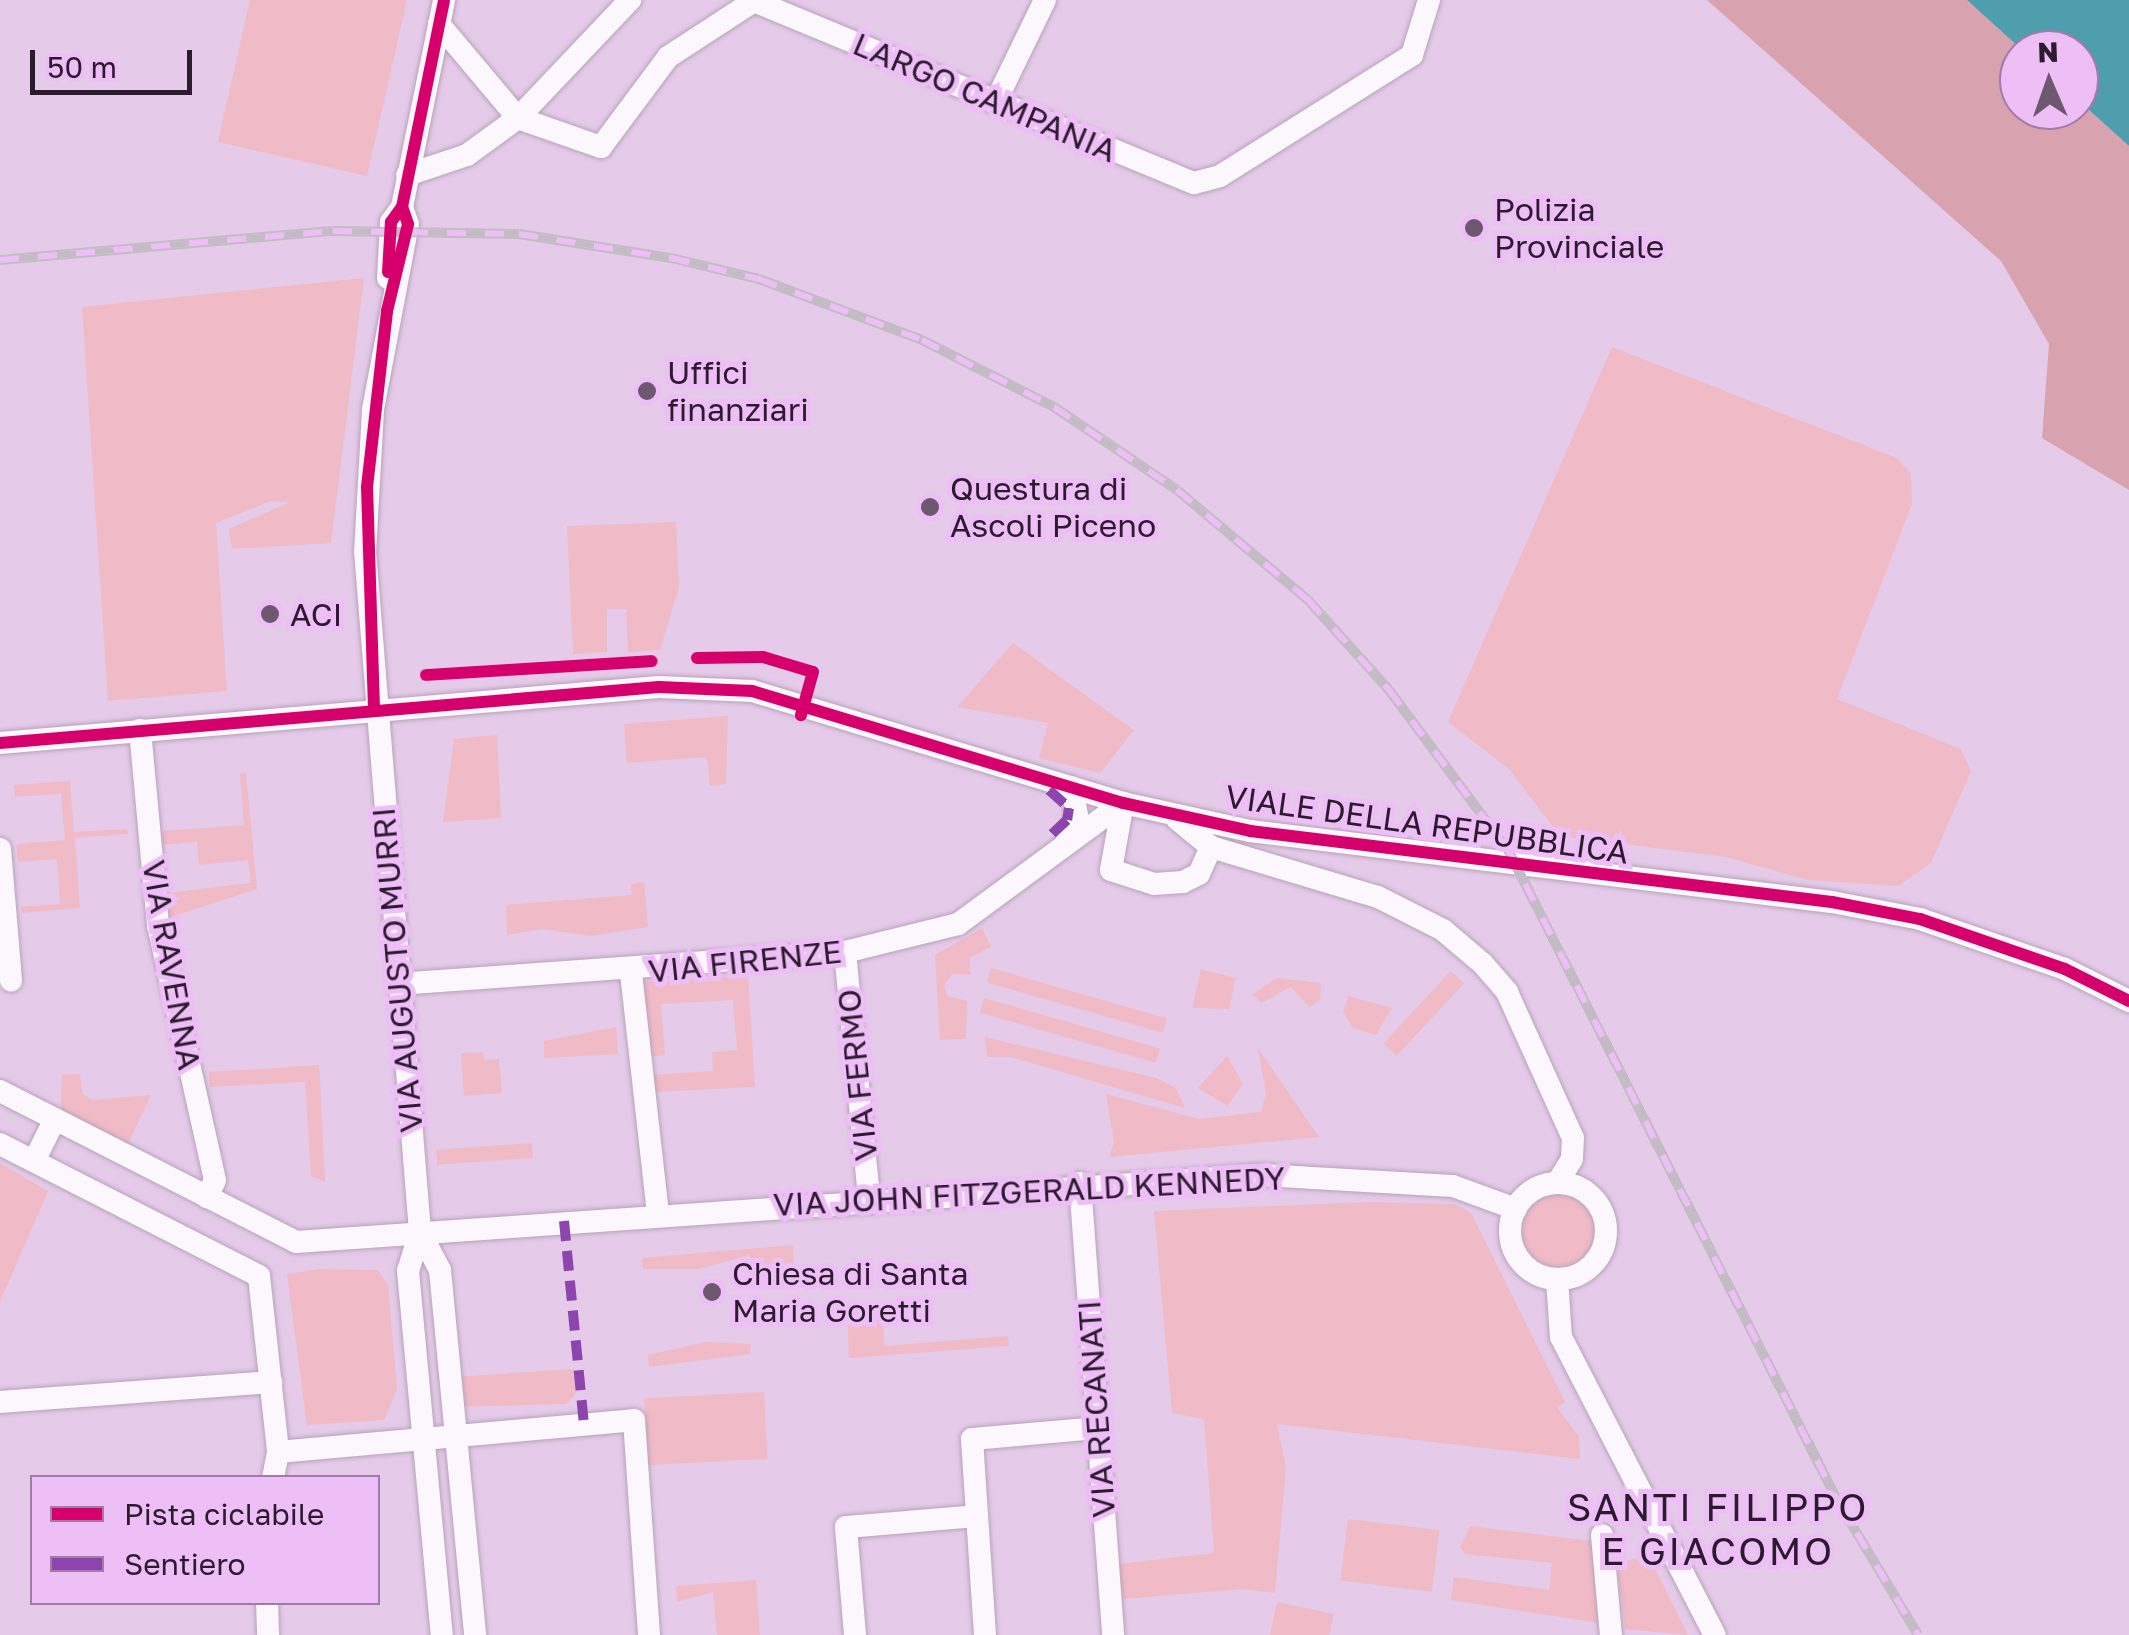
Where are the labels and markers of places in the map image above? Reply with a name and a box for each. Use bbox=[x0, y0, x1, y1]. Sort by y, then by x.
place label: Polizia Provinciale bbox=[1494, 191, 1664, 266]
marker: Polizia Provinciale bbox=[1463, 217, 1485, 239]
place label: Uffici finanziari bbox=[667, 354, 809, 429]
marker: Uffici finanziari bbox=[636, 380, 658, 402]
place label: Questura di Ascoli Piceno bbox=[950, 470, 1156, 545]
marker: Questura di Ascoli Piceno bbox=[919, 496, 941, 518]
place label: ACI bbox=[290, 595, 343, 633]
marker: ACI bbox=[259, 603, 281, 625]
place label: Chiesa di Santa Maria Goretti bbox=[732, 1255, 969, 1330]
marker: Chiesa di Santa Maria Goretti bbox=[701, 1281, 723, 1303]

